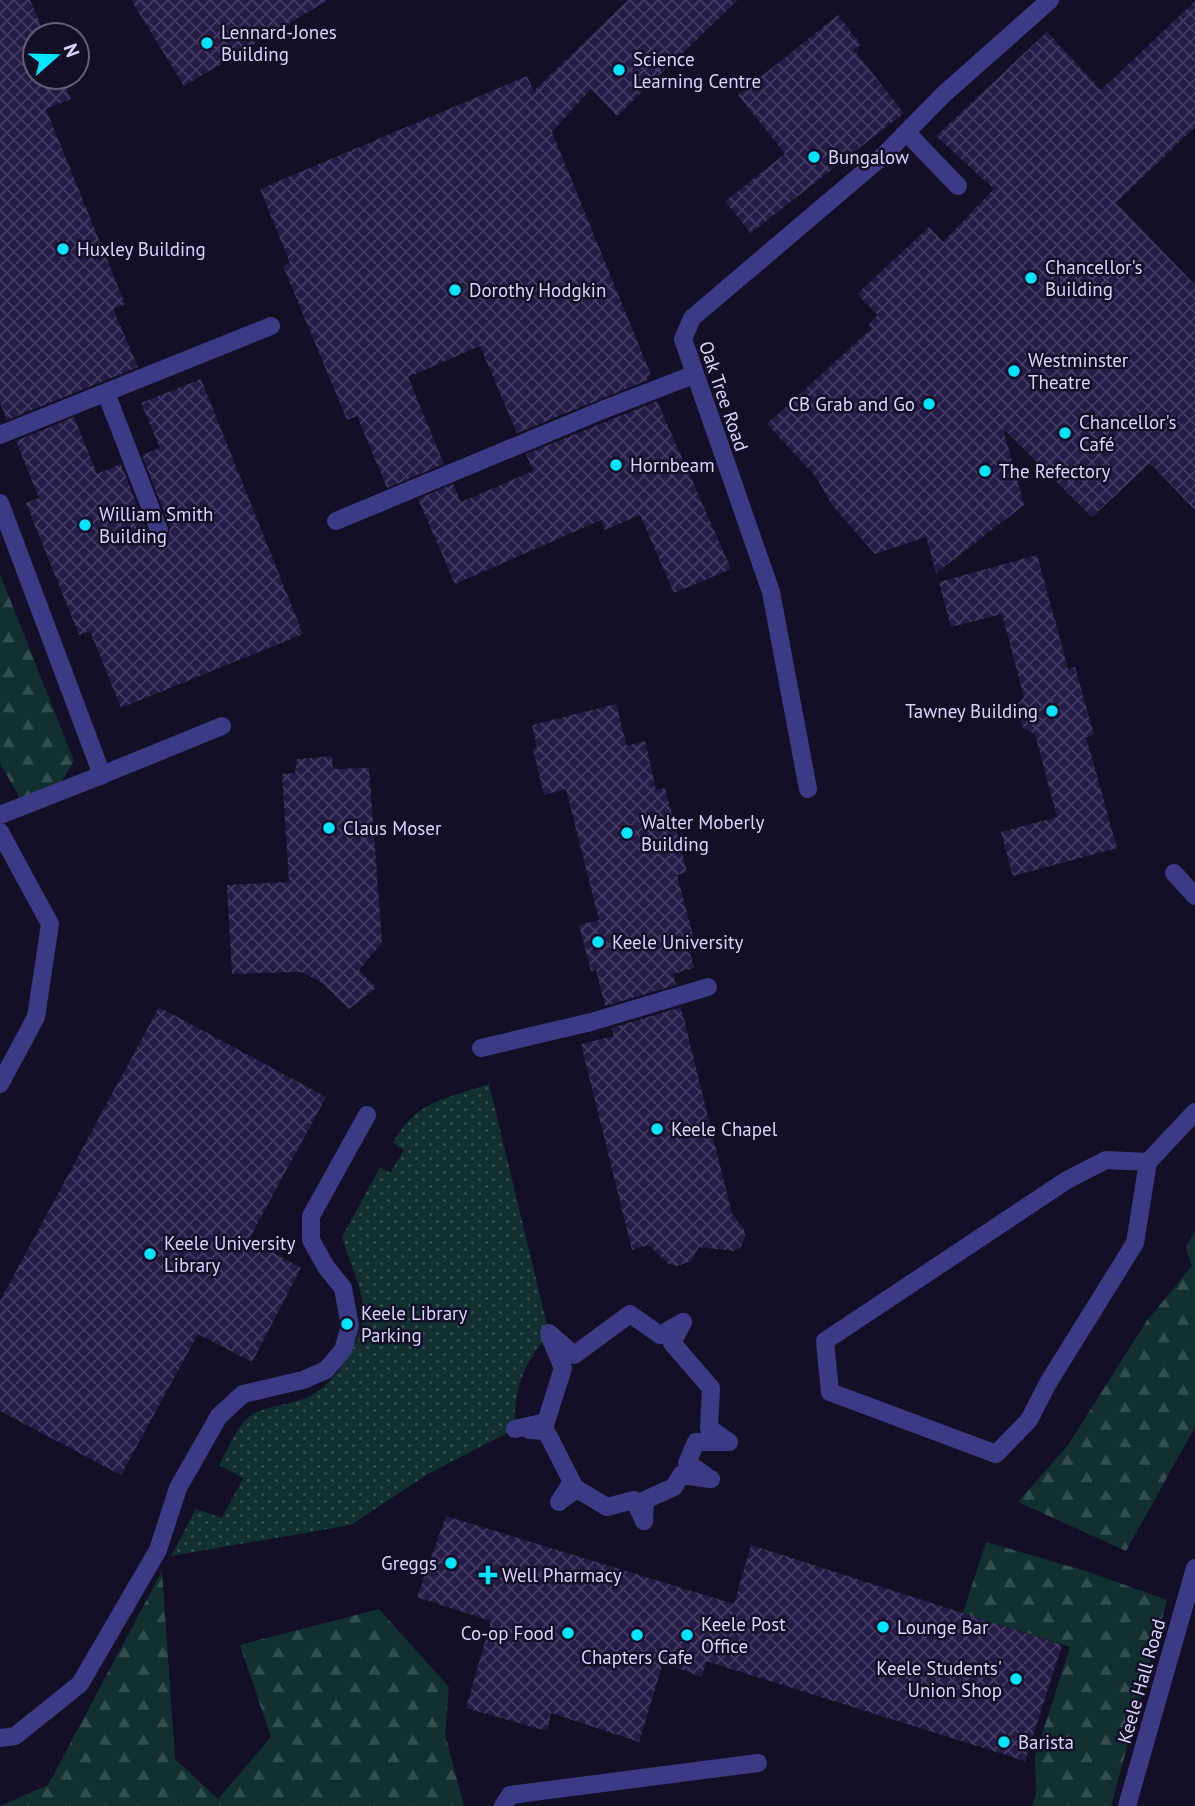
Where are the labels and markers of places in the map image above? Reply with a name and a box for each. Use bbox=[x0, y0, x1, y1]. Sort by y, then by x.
place label: Lennard-Jones Building bbox=[221, 20, 337, 66]
marker: Lennard-Jones Building bbox=[199, 35, 215, 51]
place label: Science Learning Centre bbox=[633, 47, 761, 93]
marker: Science Learning Centre bbox=[611, 62, 627, 78]
place label: Bungalow bbox=[828, 145, 909, 169]
marker: Bungalow bbox=[806, 149, 822, 165]
place label: Huxley Building bbox=[77, 237, 206, 261]
marker: Huxley Building bbox=[55, 241, 71, 257]
place label: Chancellor's Building bbox=[1045, 255, 1143, 301]
marker: Chancellor's Building bbox=[1023, 270, 1039, 286]
place label: Dorothy Hodgkin bbox=[469, 278, 606, 302]
marker: Dorothy Hodgkin bbox=[447, 282, 463, 298]
place label: Westminster Theatre bbox=[1028, 348, 1129, 394]
marker: Westminster Theatre bbox=[1006, 363, 1022, 379]
place label: CB Grab and Go bbox=[788, 392, 915, 416]
marker: CB Grab and Go bbox=[921, 396, 937, 412]
place label: Chancellor's Café bbox=[1079, 410, 1177, 456]
marker: Chancellor's Café bbox=[1057, 425, 1073, 441]
place label: Hornbeam bbox=[630, 453, 715, 477]
marker: Hornbeam bbox=[608, 457, 624, 473]
place label: The Refectory bbox=[999, 459, 1110, 483]
marker: The Refectory bbox=[977, 463, 993, 479]
place label: William Smith Building bbox=[99, 502, 213, 548]
marker: William Smith Building bbox=[77, 517, 93, 533]
place label: Tawney Building bbox=[905, 699, 1038, 723]
marker: Tawney Building bbox=[1044, 703, 1060, 719]
place label: Walter Moberly Building bbox=[641, 810, 764, 856]
place label: Claus Moser bbox=[343, 816, 442, 840]
marker: Claus Moser bbox=[321, 820, 337, 836]
marker: Walter Moberly Building bbox=[619, 825, 635, 841]
place label: Keele University bbox=[612, 930, 744, 954]
marker: Keele University bbox=[590, 934, 606, 950]
place label: Keele Chapel bbox=[671, 1117, 778, 1141]
marker: Keele Chapel bbox=[649, 1121, 665, 1137]
place label: Keele University Library bbox=[164, 1231, 296, 1277]
marker: Keele University Library bbox=[142, 1246, 158, 1262]
place label: Keele Library Parking bbox=[361, 1301, 468, 1347]
marker: Keele Library Parking bbox=[339, 1316, 355, 1332]
place label: Greggs bbox=[381, 1551, 437, 1575]
marker: Greggs bbox=[443, 1555, 459, 1571]
place label: Well Pharmacy bbox=[502, 1563, 622, 1587]
marker: Well Pharmacy bbox=[480, 1567, 496, 1583]
place label: Keele Post Office bbox=[701, 1612, 786, 1658]
place label: Lounge Bar bbox=[897, 1615, 989, 1639]
marker: Lounge Bar bbox=[875, 1619, 891, 1635]
place label: Co-op Food bbox=[461, 1621, 554, 1645]
marker: Co-op Food bbox=[560, 1625, 576, 1641]
marker: Chapters Cafe bbox=[629, 1627, 645, 1643]
marker: Keele Post Office bbox=[679, 1627, 695, 1643]
place label: Chapters Cafe bbox=[581, 1645, 693, 1669]
place label: Keele Students' Union Shop bbox=[876, 1656, 1002, 1702]
marker: Keele Students' Union Shop bbox=[1008, 1671, 1024, 1687]
place label: Barista bbox=[1018, 1730, 1074, 1754]
marker: Barista bbox=[996, 1734, 1012, 1750]

